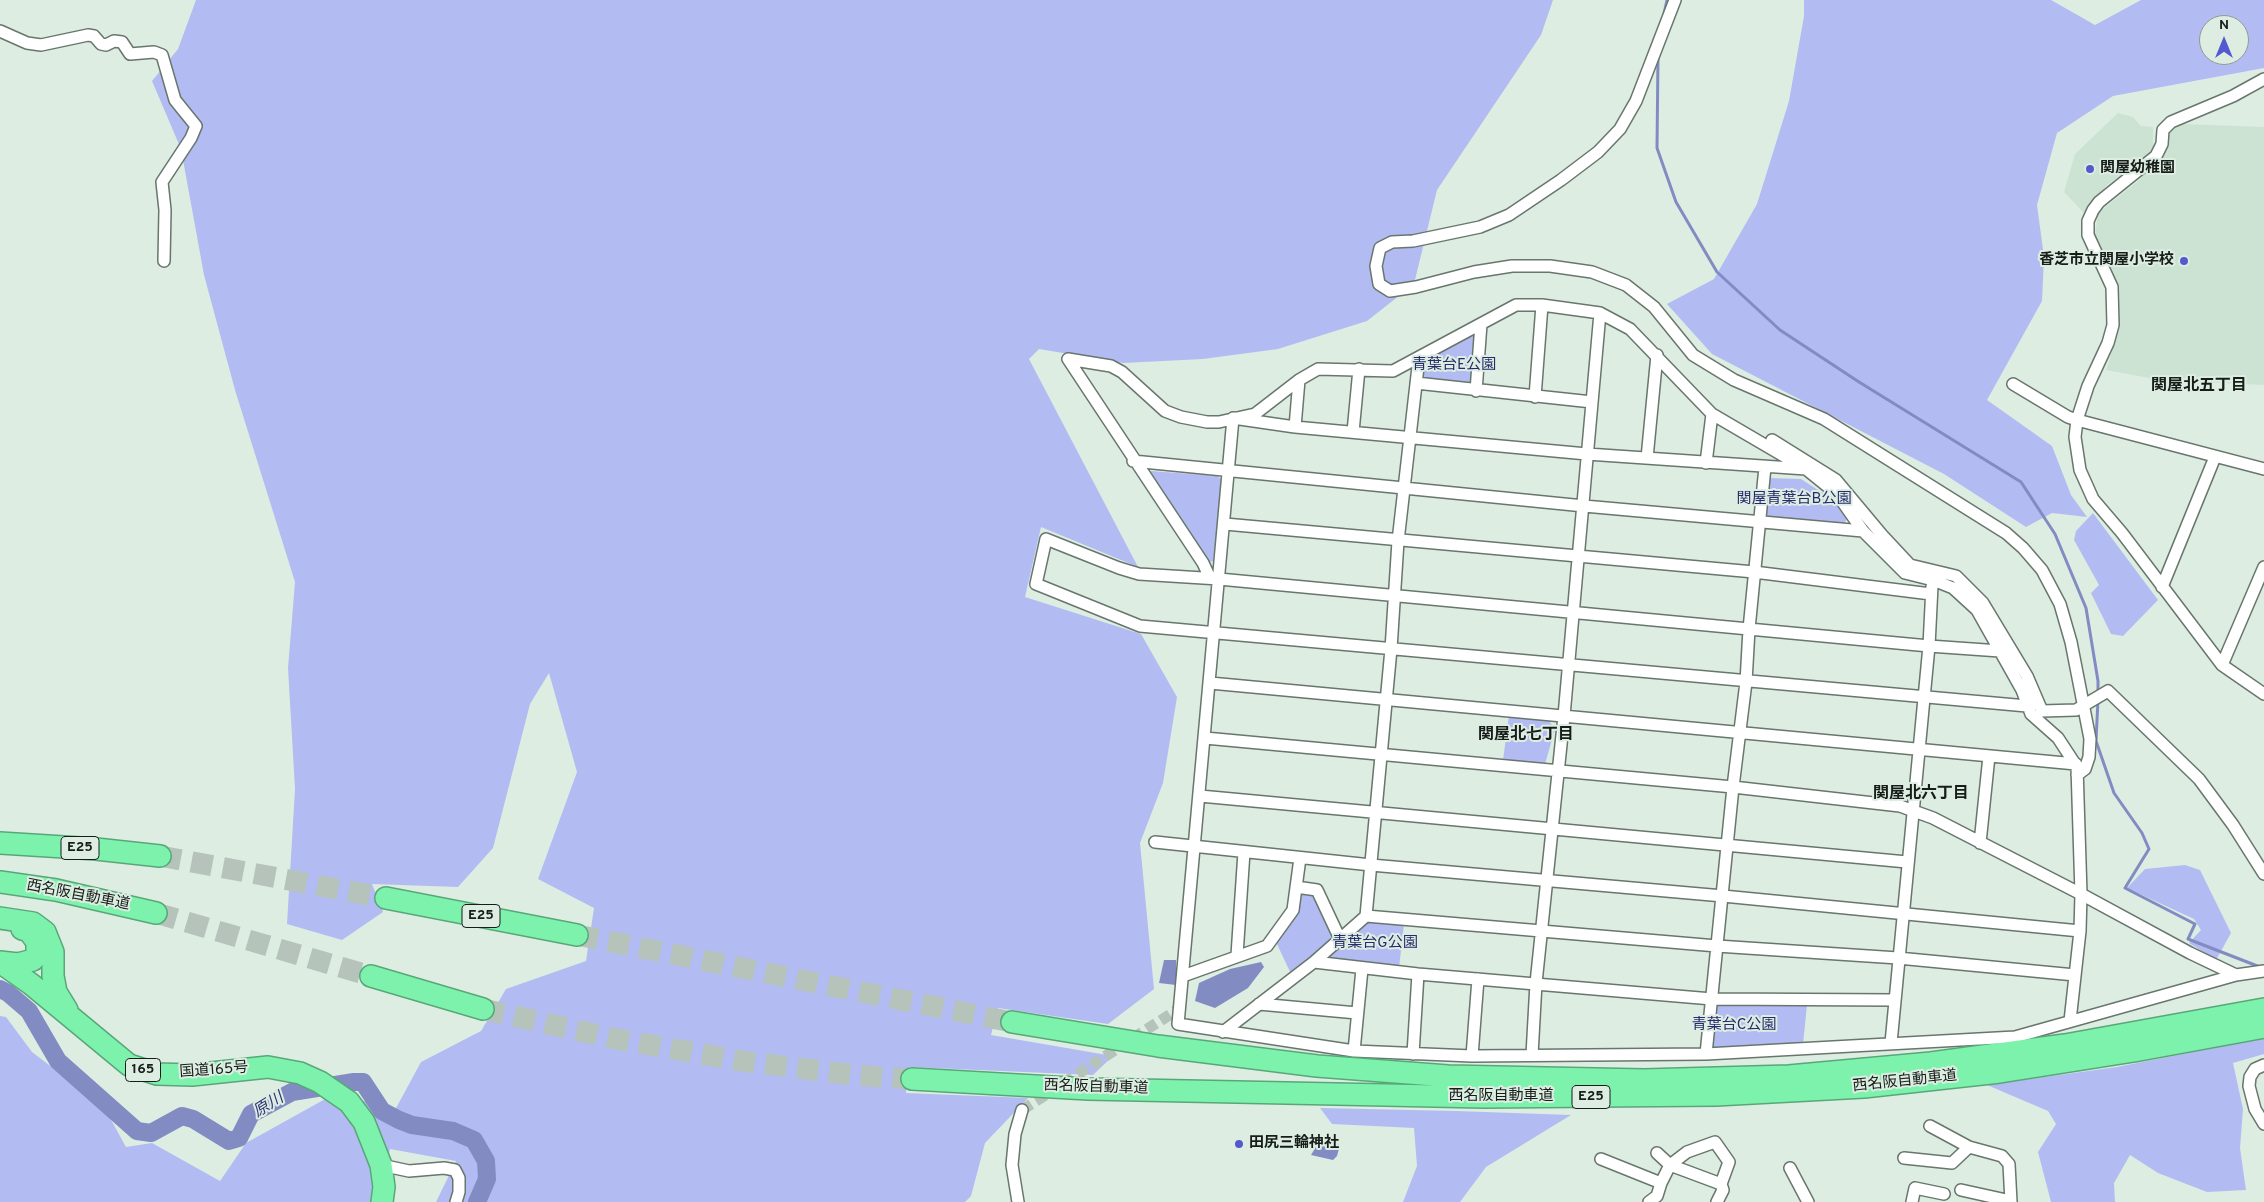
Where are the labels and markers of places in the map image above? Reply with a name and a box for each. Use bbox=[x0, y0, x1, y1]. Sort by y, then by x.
place label: 関屋幼稚園 bbox=[2100, 160, 2175, 178]
marker: 関屋幼稚園 bbox=[2084, 163, 2096, 175]
place label: 香芝市立関屋小学校 bbox=[2039, 252, 2174, 270]
marker: 香芝市立関屋小学校 bbox=[2178, 255, 2190, 267]
place label: 田尻三輪神社 bbox=[1249, 1135, 1339, 1153]
marker: 田尻三輪神社 bbox=[1233, 1138, 1245, 1150]

